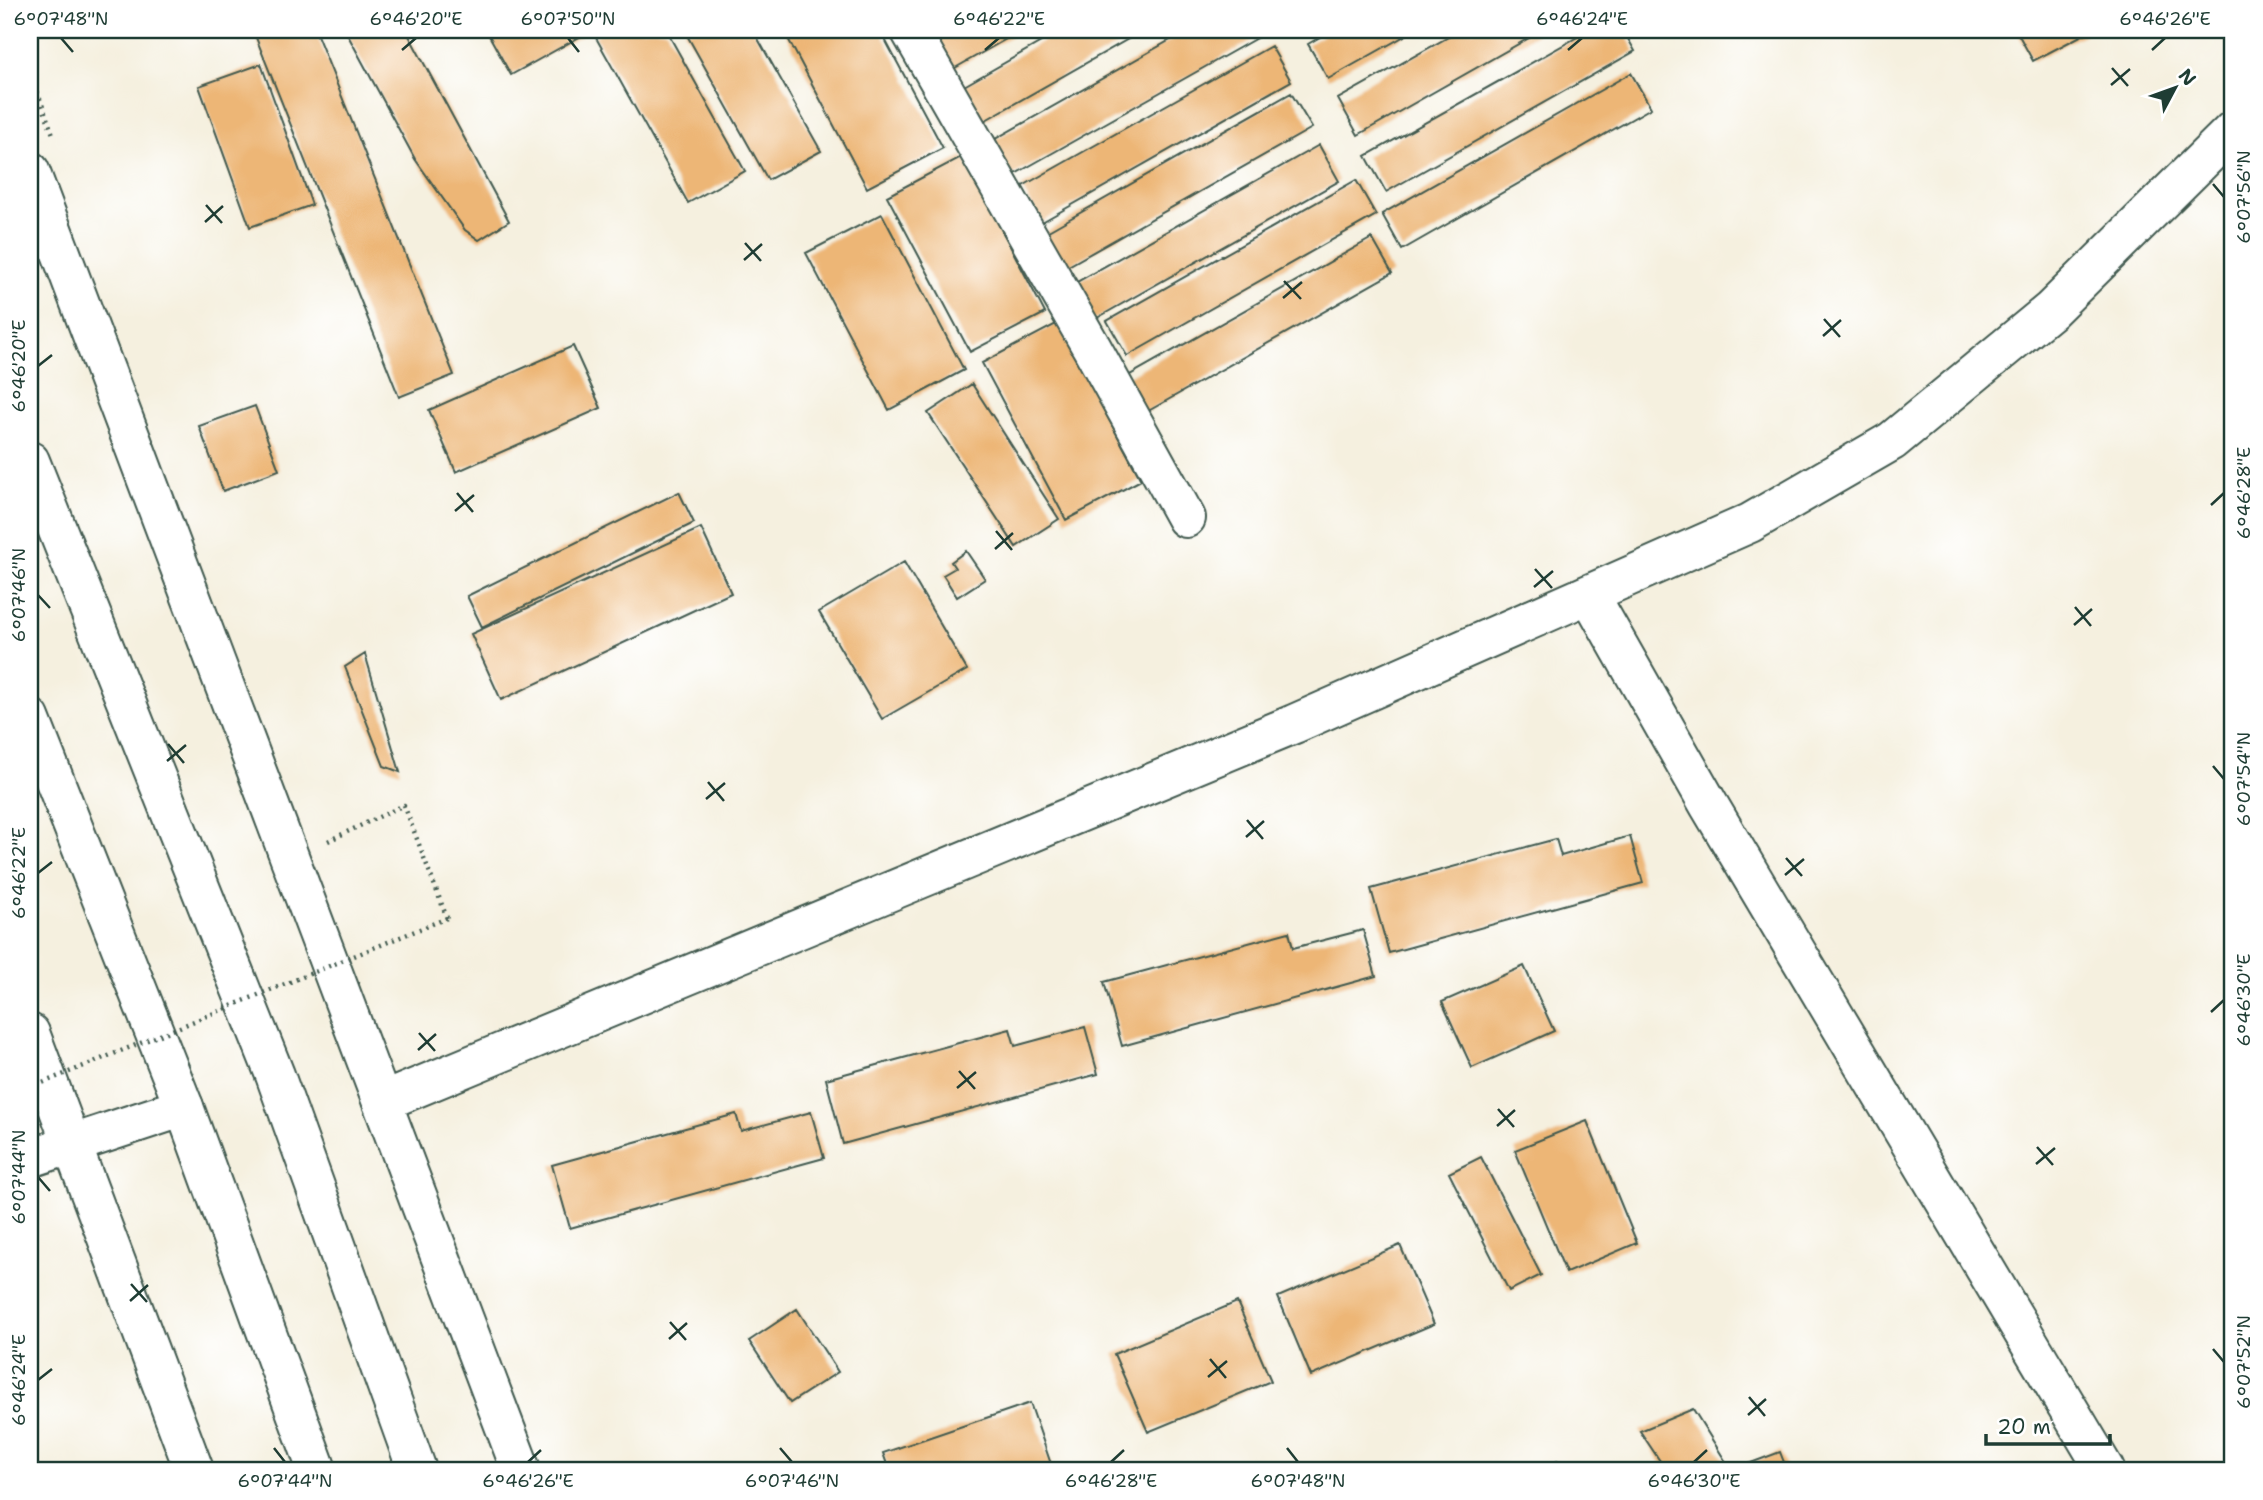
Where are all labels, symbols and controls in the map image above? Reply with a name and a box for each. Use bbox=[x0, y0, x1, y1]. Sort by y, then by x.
text: 6°07'48"N bbox=[13, 7, 109, 31]
text: 6°46'20"E bbox=[370, 7, 462, 31]
text: 6°07'50"N bbox=[520, 7, 616, 31]
text: 6°46'22"E bbox=[953, 7, 1045, 31]
text: 6°46'24"E bbox=[1536, 7, 1628, 31]
text: 6°46'26"E bbox=[2119, 7, 2211, 31]
north arrow bbox=[2140, 52, 2210, 122]
text: N bbox=[2173, 63, 2202, 91]
text: 6°07'56"N bbox=[2232, 150, 2256, 244]
text: 6°46'20"E bbox=[7, 320, 31, 412]
text: 6°46'28"E bbox=[2232, 447, 2256, 539]
text: 6°07'46"N bbox=[7, 548, 31, 642]
text: 6°07'54"N bbox=[2232, 732, 2256, 826]
text: 6°46'22"E bbox=[7, 827, 31, 919]
text: 6°46'30"E bbox=[2232, 953, 2256, 1047]
text: 6°07'44"N bbox=[7, 1129, 31, 1225]
text: 6°07'52"N bbox=[2232, 1315, 2256, 1409]
text: 6°46'24"E bbox=[7, 1334, 31, 1426]
scale bar bbox=[1986, 1402, 2111, 1446]
text: 20 m bbox=[1997, 1413, 2051, 1441]
text: 6°07'44"N bbox=[237, 1469, 333, 1493]
text: 6°46'26"E bbox=[482, 1469, 574, 1493]
text: 6°07'46"N bbox=[745, 1469, 839, 1493]
text: 6°46'28"E bbox=[1065, 1469, 1157, 1493]
text: 6°07'48"N bbox=[1250, 1469, 1346, 1493]
text: 6°46'30"E bbox=[1647, 1469, 1741, 1493]

